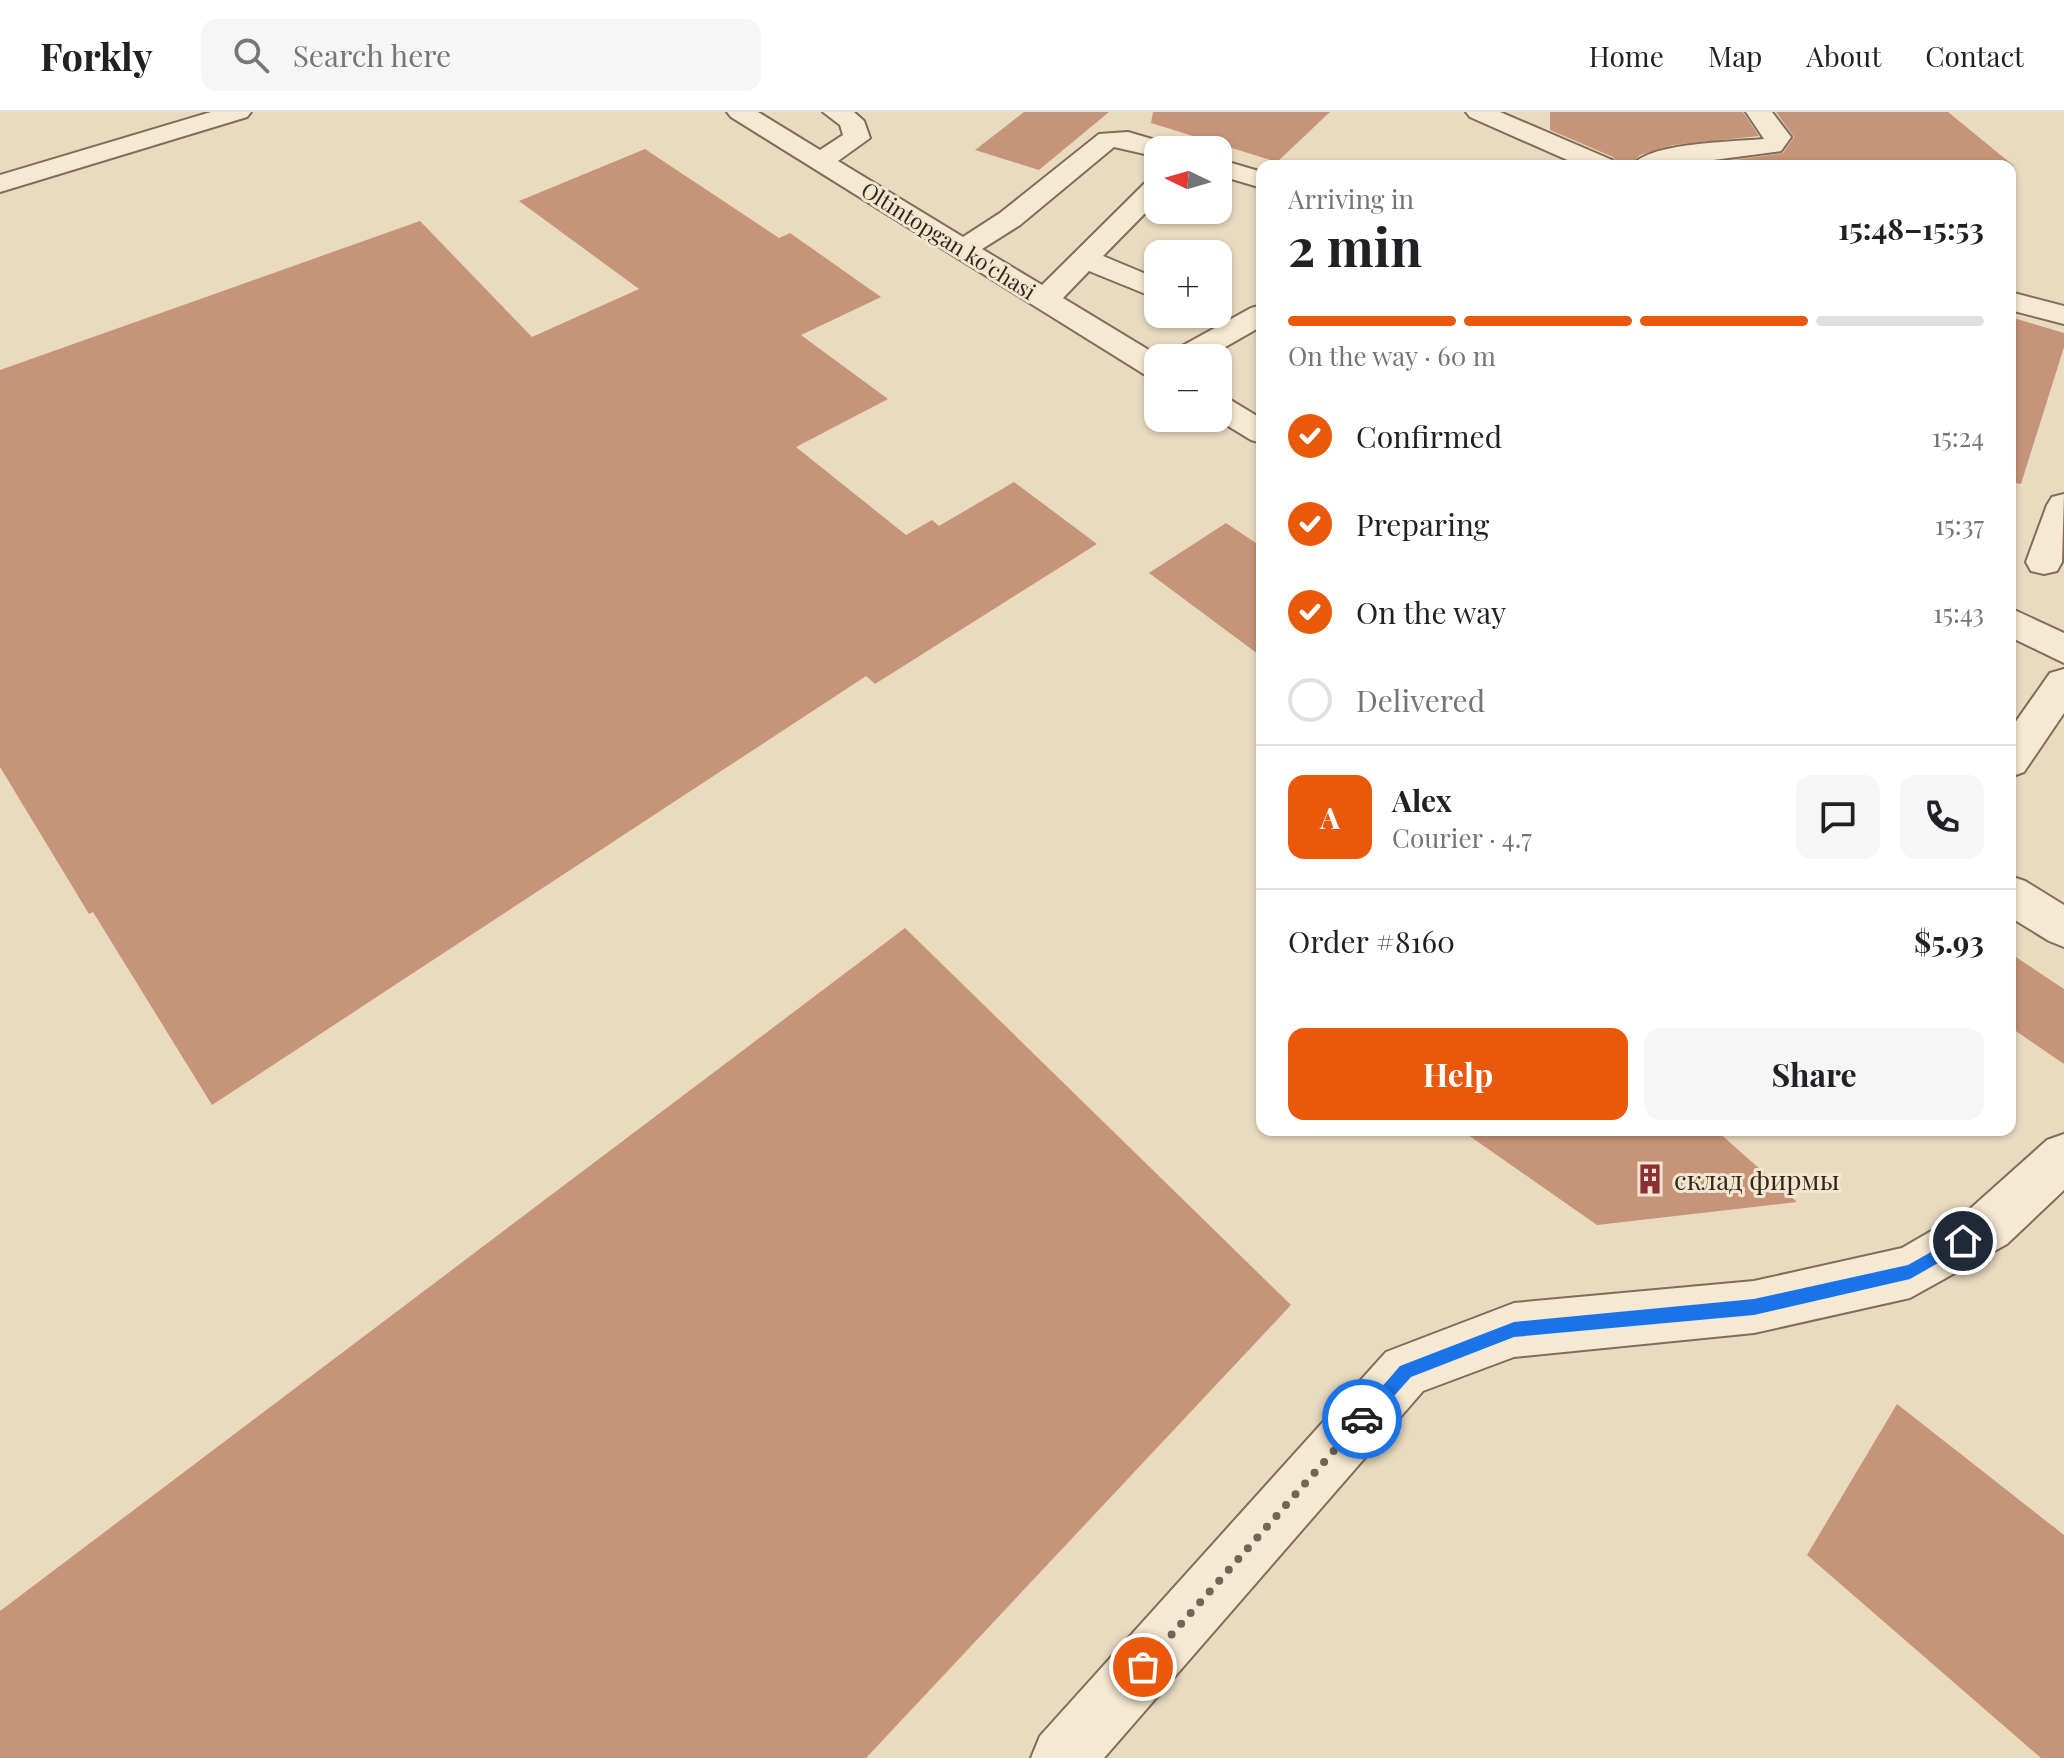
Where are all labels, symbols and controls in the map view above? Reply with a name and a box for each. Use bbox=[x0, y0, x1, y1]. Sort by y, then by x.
search box bbox=[201, 19, 761, 91]
text: Forkly bbox=[40, 30, 153, 81]
icon: search bbox=[229, 33, 273, 77]
text: Search here bbox=[293, 35, 451, 75]
text: Home bbox=[1589, 37, 1664, 74]
text: Map bbox=[1708, 37, 1762, 74]
text: About bbox=[1806, 37, 1881, 74]
text: Contact bbox=[1925, 37, 2024, 74]
north arrow bbox=[1144, 136, 1232, 224]
map controls bbox=[1144, 136, 1232, 432]
street label: Oltintopgan ko'chasi bbox=[856, 174, 1042, 306]
text: Arriving in bbox=[1288, 181, 1414, 216]
text: 15:48–15:53 bbox=[1838, 208, 1984, 248]
text: 2 min bbox=[1288, 211, 1422, 280]
button: + bbox=[1144, 240, 1232, 328]
text: On the way · 60 m bbox=[1288, 338, 1496, 373]
button: − bbox=[1144, 344, 1232, 432]
icon: check bbox=[1288, 414, 1332, 458]
text: Confirmed bbox=[1356, 416, 1502, 456]
text: 15:24 bbox=[1932, 419, 1984, 454]
icon: check bbox=[1288, 502, 1332, 546]
text: Preparing bbox=[1356, 504, 1489, 544]
text: 15:37 bbox=[1935, 507, 1984, 542]
icon: check bbox=[1288, 590, 1332, 634]
text: On the way bbox=[1356, 592, 1506, 632]
text: 15:43 bbox=[1933, 595, 1984, 630]
text: Delivered bbox=[1356, 680, 1485, 720]
button: chat bbox=[1796, 775, 1880, 859]
button: phone bbox=[1900, 775, 1984, 859]
text: Alex bbox=[1392, 780, 1452, 820]
text: A bbox=[1320, 797, 1340, 837]
text: Courier · 4.7 bbox=[1392, 820, 1532, 855]
text: Order #8160 bbox=[1288, 921, 1455, 961]
text: $5.93 bbox=[1914, 921, 1984, 961]
button: Help bbox=[1288, 1028, 1628, 1120]
button: Share bbox=[1644, 1028, 1984, 1120]
building icon: склад фирмы bbox=[1633, 1162, 1667, 1196]
place label: склад фирмы bbox=[1674, 1162, 1840, 1197]
pin bbox=[1929, 1207, 1997, 1275]
icon: home bbox=[1941, 1219, 1985, 1263]
courier bbox=[1322, 1379, 1402, 1459]
icon: car bbox=[1340, 1397, 1384, 1441]
pin bbox=[1109, 1633, 1177, 1701]
icon: bag bbox=[1121, 1645, 1165, 1689]

